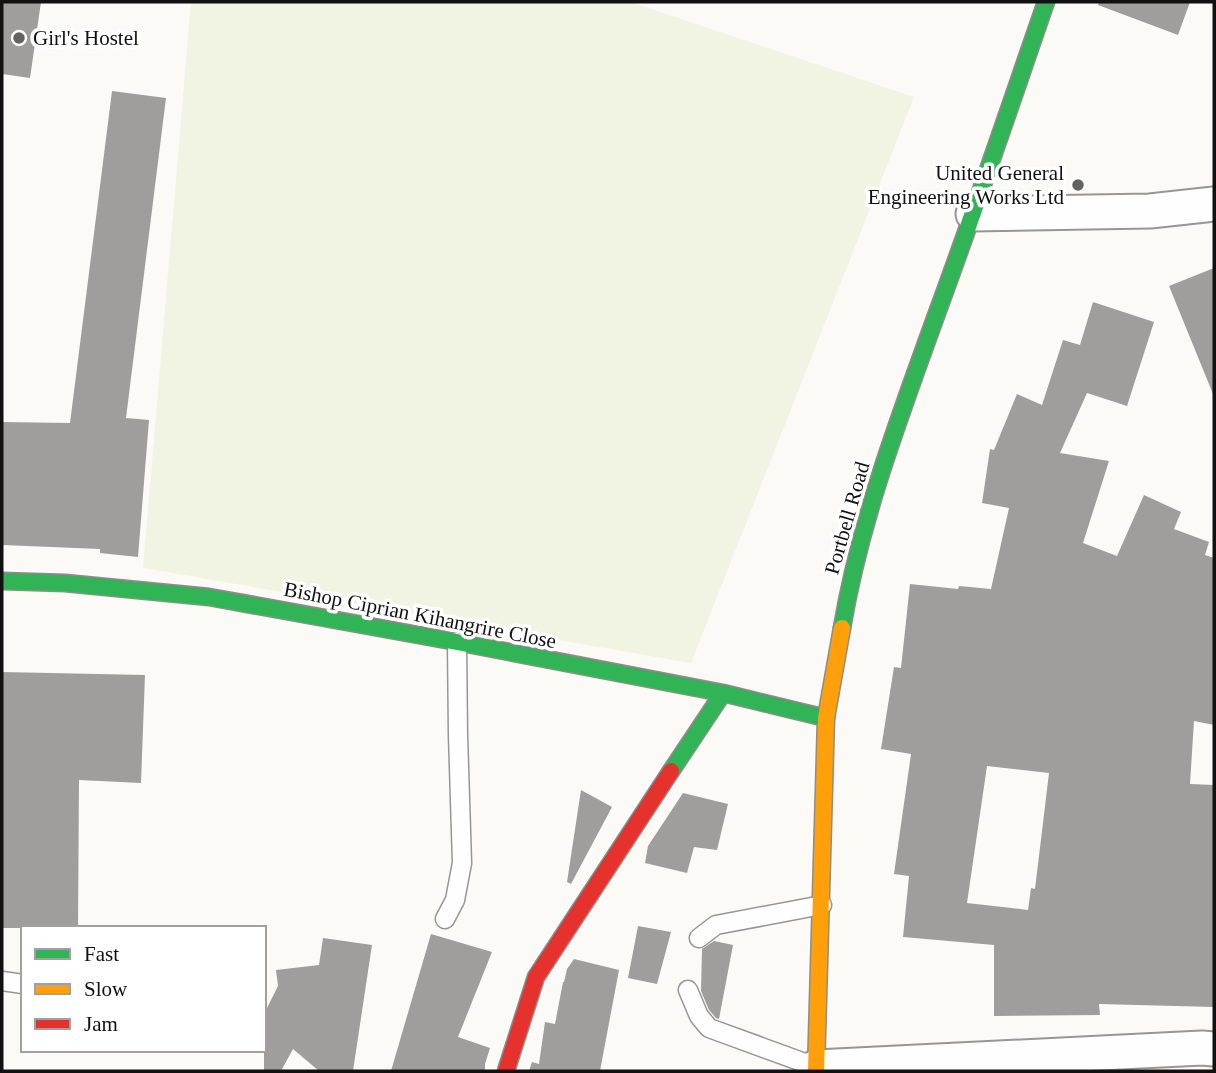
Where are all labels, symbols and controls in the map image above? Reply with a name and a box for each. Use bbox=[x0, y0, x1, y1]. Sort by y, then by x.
place label: Girl's Hostel bbox=[33, 26, 139, 50]
marker: Girl's Hostel bbox=[11, 30, 27, 46]
place label: United General Engineering Works Ltd bbox=[868, 161, 1065, 209]
marker: United General Engineering Works Ltd bbox=[1070, 177, 1086, 193]
street label: Portbell Road bbox=[819, 458, 875, 577]
street label: Bishop Ciprian Kihangrire Close bbox=[282, 577, 558, 653]
legend bbox=[21, 926, 266, 1052]
text: Fast bbox=[84, 942, 119, 966]
text: Slow bbox=[84, 977, 128, 1001]
text: Jam bbox=[84, 1012, 118, 1036]

